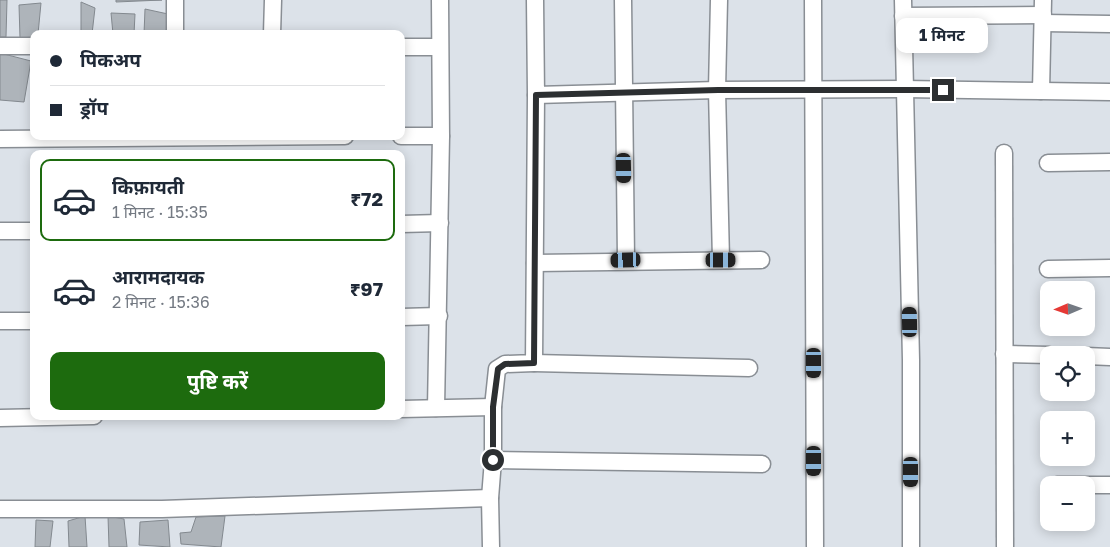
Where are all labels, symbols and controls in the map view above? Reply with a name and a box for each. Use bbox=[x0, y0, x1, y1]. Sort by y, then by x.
callout: 1 मिनट bbox=[897, 18, 989, 52]
text: 1 मिनट bbox=[919, 25, 965, 45]
text: पिकअप bbox=[80, 48, 141, 71]
route end bbox=[932, 79, 954, 101]
text: ड्रॉप bbox=[80, 96, 108, 119]
car bbox=[616, 153, 631, 183]
text: किफ़ायती bbox=[112, 175, 184, 198]
icon: car bbox=[52, 178, 97, 223]
text: ₹72 bbox=[350, 187, 383, 210]
text: 1 मिनट · 15:35 bbox=[112, 202, 208, 222]
car bbox=[610, 252, 641, 268]
car bbox=[706, 253, 736, 268]
text: आरामदायक bbox=[112, 265, 204, 288]
icon: car bbox=[52, 268, 97, 313]
text: ₹97 bbox=[350, 277, 383, 300]
north arrow bbox=[1040, 281, 1095, 336]
map controls bbox=[1040, 281, 1095, 531]
text: 2 मिनट · 15:36 bbox=[112, 292, 210, 312]
car bbox=[902, 307, 917, 337]
button: locate bbox=[1040, 346, 1095, 401]
car bbox=[806, 348, 821, 378]
button: पुष्टि करें bbox=[50, 352, 385, 410]
button: + bbox=[1040, 411, 1095, 466]
car bbox=[806, 446, 821, 476]
route start bbox=[482, 449, 504, 471]
car bbox=[903, 457, 918, 487]
button: − bbox=[1040, 476, 1095, 531]

